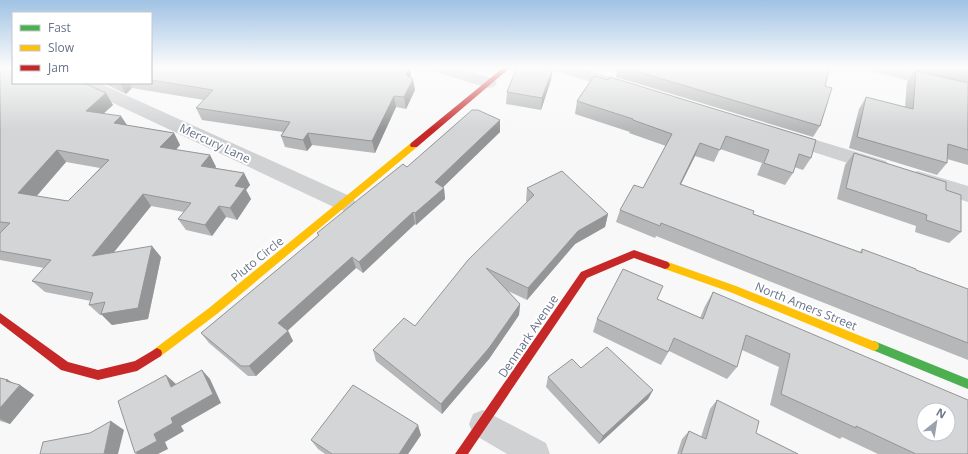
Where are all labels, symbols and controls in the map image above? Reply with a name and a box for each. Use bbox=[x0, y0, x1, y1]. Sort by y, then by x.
legend bbox=[12, 12, 152, 84]
text: Fast bbox=[48, 19, 71, 36]
text: Slow bbox=[48, 39, 75, 56]
text: Jam bbox=[47, 59, 69, 76]
street label: Mercury Lane bbox=[177, 119, 254, 167]
street label: Pluto Circle bbox=[227, 232, 287, 286]
street label: North Amers Street bbox=[752, 278, 860, 334]
street label: Denmark Avenue bbox=[494, 291, 562, 381]
north arrow bbox=[916, 402, 956, 442]
text: N bbox=[934, 404, 949, 422]

